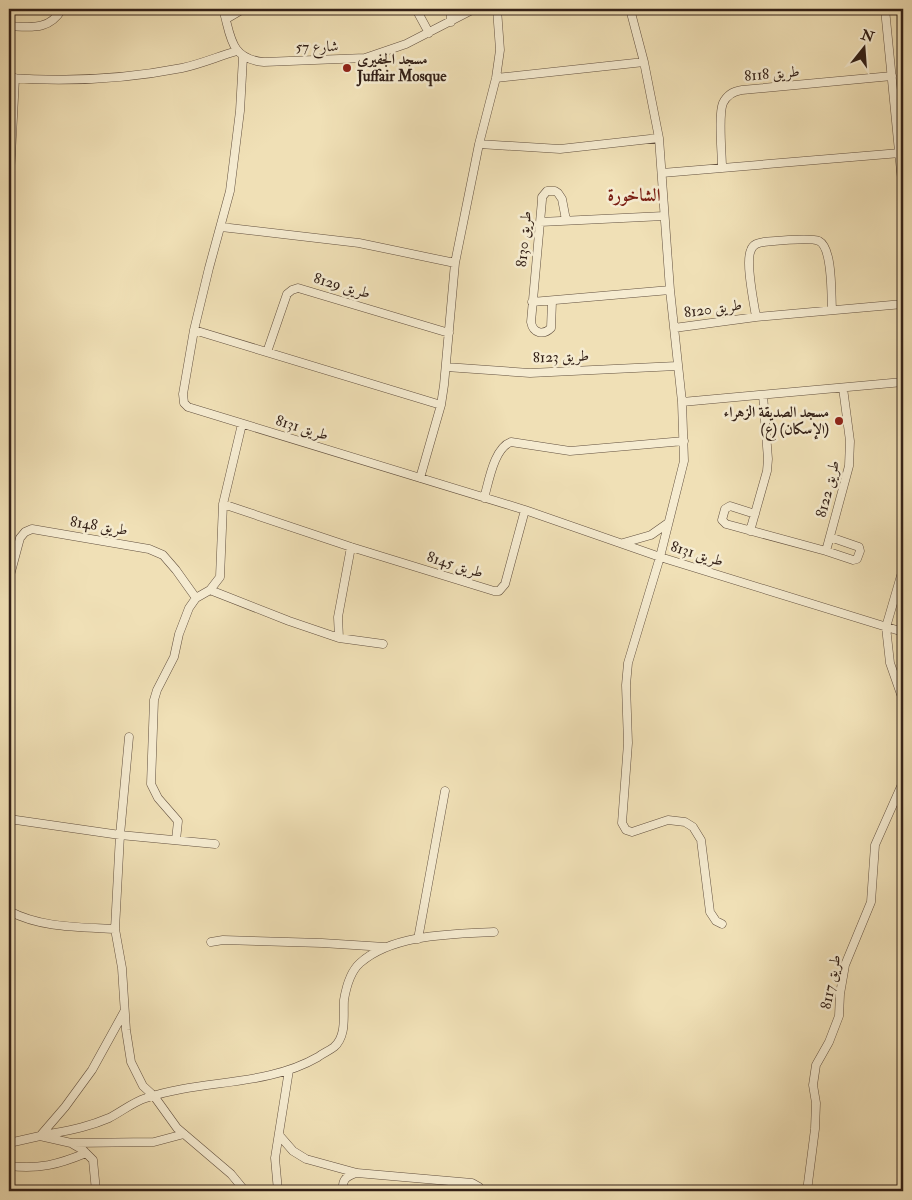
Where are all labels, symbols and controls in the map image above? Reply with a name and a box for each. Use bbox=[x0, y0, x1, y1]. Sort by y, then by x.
north arrow bbox=[840, 22, 890, 72]
text: N bbox=[858, 26, 877, 46]
street label: شارع 57 bbox=[295, 37, 339, 60]
place label: مسجد الجفيري Juffair Mosque bbox=[356, 50, 447, 87]
marker: مسجد الجفيري Juffair Mosque bbox=[341, 62, 353, 74]
street label: طريق 8118 bbox=[744, 62, 800, 86]
district label: الشاخورة bbox=[607, 184, 661, 207]
street label: طريق 8130 bbox=[512, 210, 536, 268]
street label: طريق 8129 bbox=[311, 269, 373, 303]
street label: طريق 8120 bbox=[683, 296, 743, 322]
street label: طريق 8123 bbox=[533, 347, 589, 367]
place label: مسجد الصديقة الزهراء (ع) (الإسكان) bbox=[724, 403, 829, 441]
street label: طريق 8131 bbox=[273, 411, 331, 445]
marker: مسجد الصديقة الزهراء (ع) (الإسكان) bbox=[833, 415, 845, 427]
street label: طريق 8122 bbox=[812, 458, 844, 520]
street label: طريق 8148 bbox=[69, 512, 129, 540]
street label: طريق 8131 bbox=[668, 537, 726, 571]
street label: طريق 8145 bbox=[425, 547, 485, 583]
street label: طريق 8117 bbox=[816, 953, 846, 1011]

